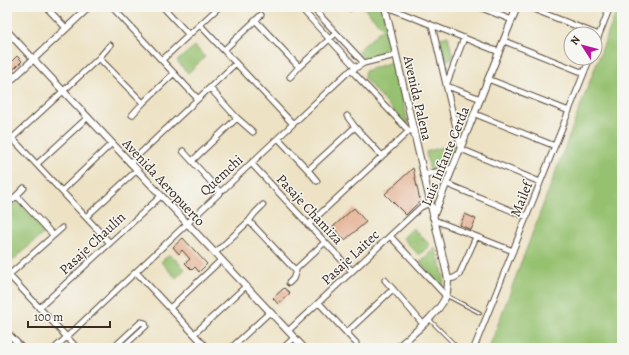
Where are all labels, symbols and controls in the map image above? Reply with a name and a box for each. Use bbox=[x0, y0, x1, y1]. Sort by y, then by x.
north arrow bbox=[563, 26, 603, 66]
text: N bbox=[567, 33, 584, 48]
street label: Avenida Palena bbox=[398, 53, 437, 143]
street label: Luis Infante Cerda bbox=[417, 103, 474, 209]
street label: Avenida Aeropuerto bbox=[117, 134, 209, 230]
street label: Quemchi bbox=[196, 150, 247, 200]
street label: Pasaje Chamiza bbox=[272, 170, 348, 249]
street label: Mailef bbox=[506, 177, 538, 220]
street label: Pasaje Chaulín bbox=[55, 208, 130, 279]
street label: Pasaje Laitec bbox=[317, 225, 384, 289]
scale bar bbox=[28, 303, 110, 329]
text: 100 m bbox=[34, 309, 63, 325]

